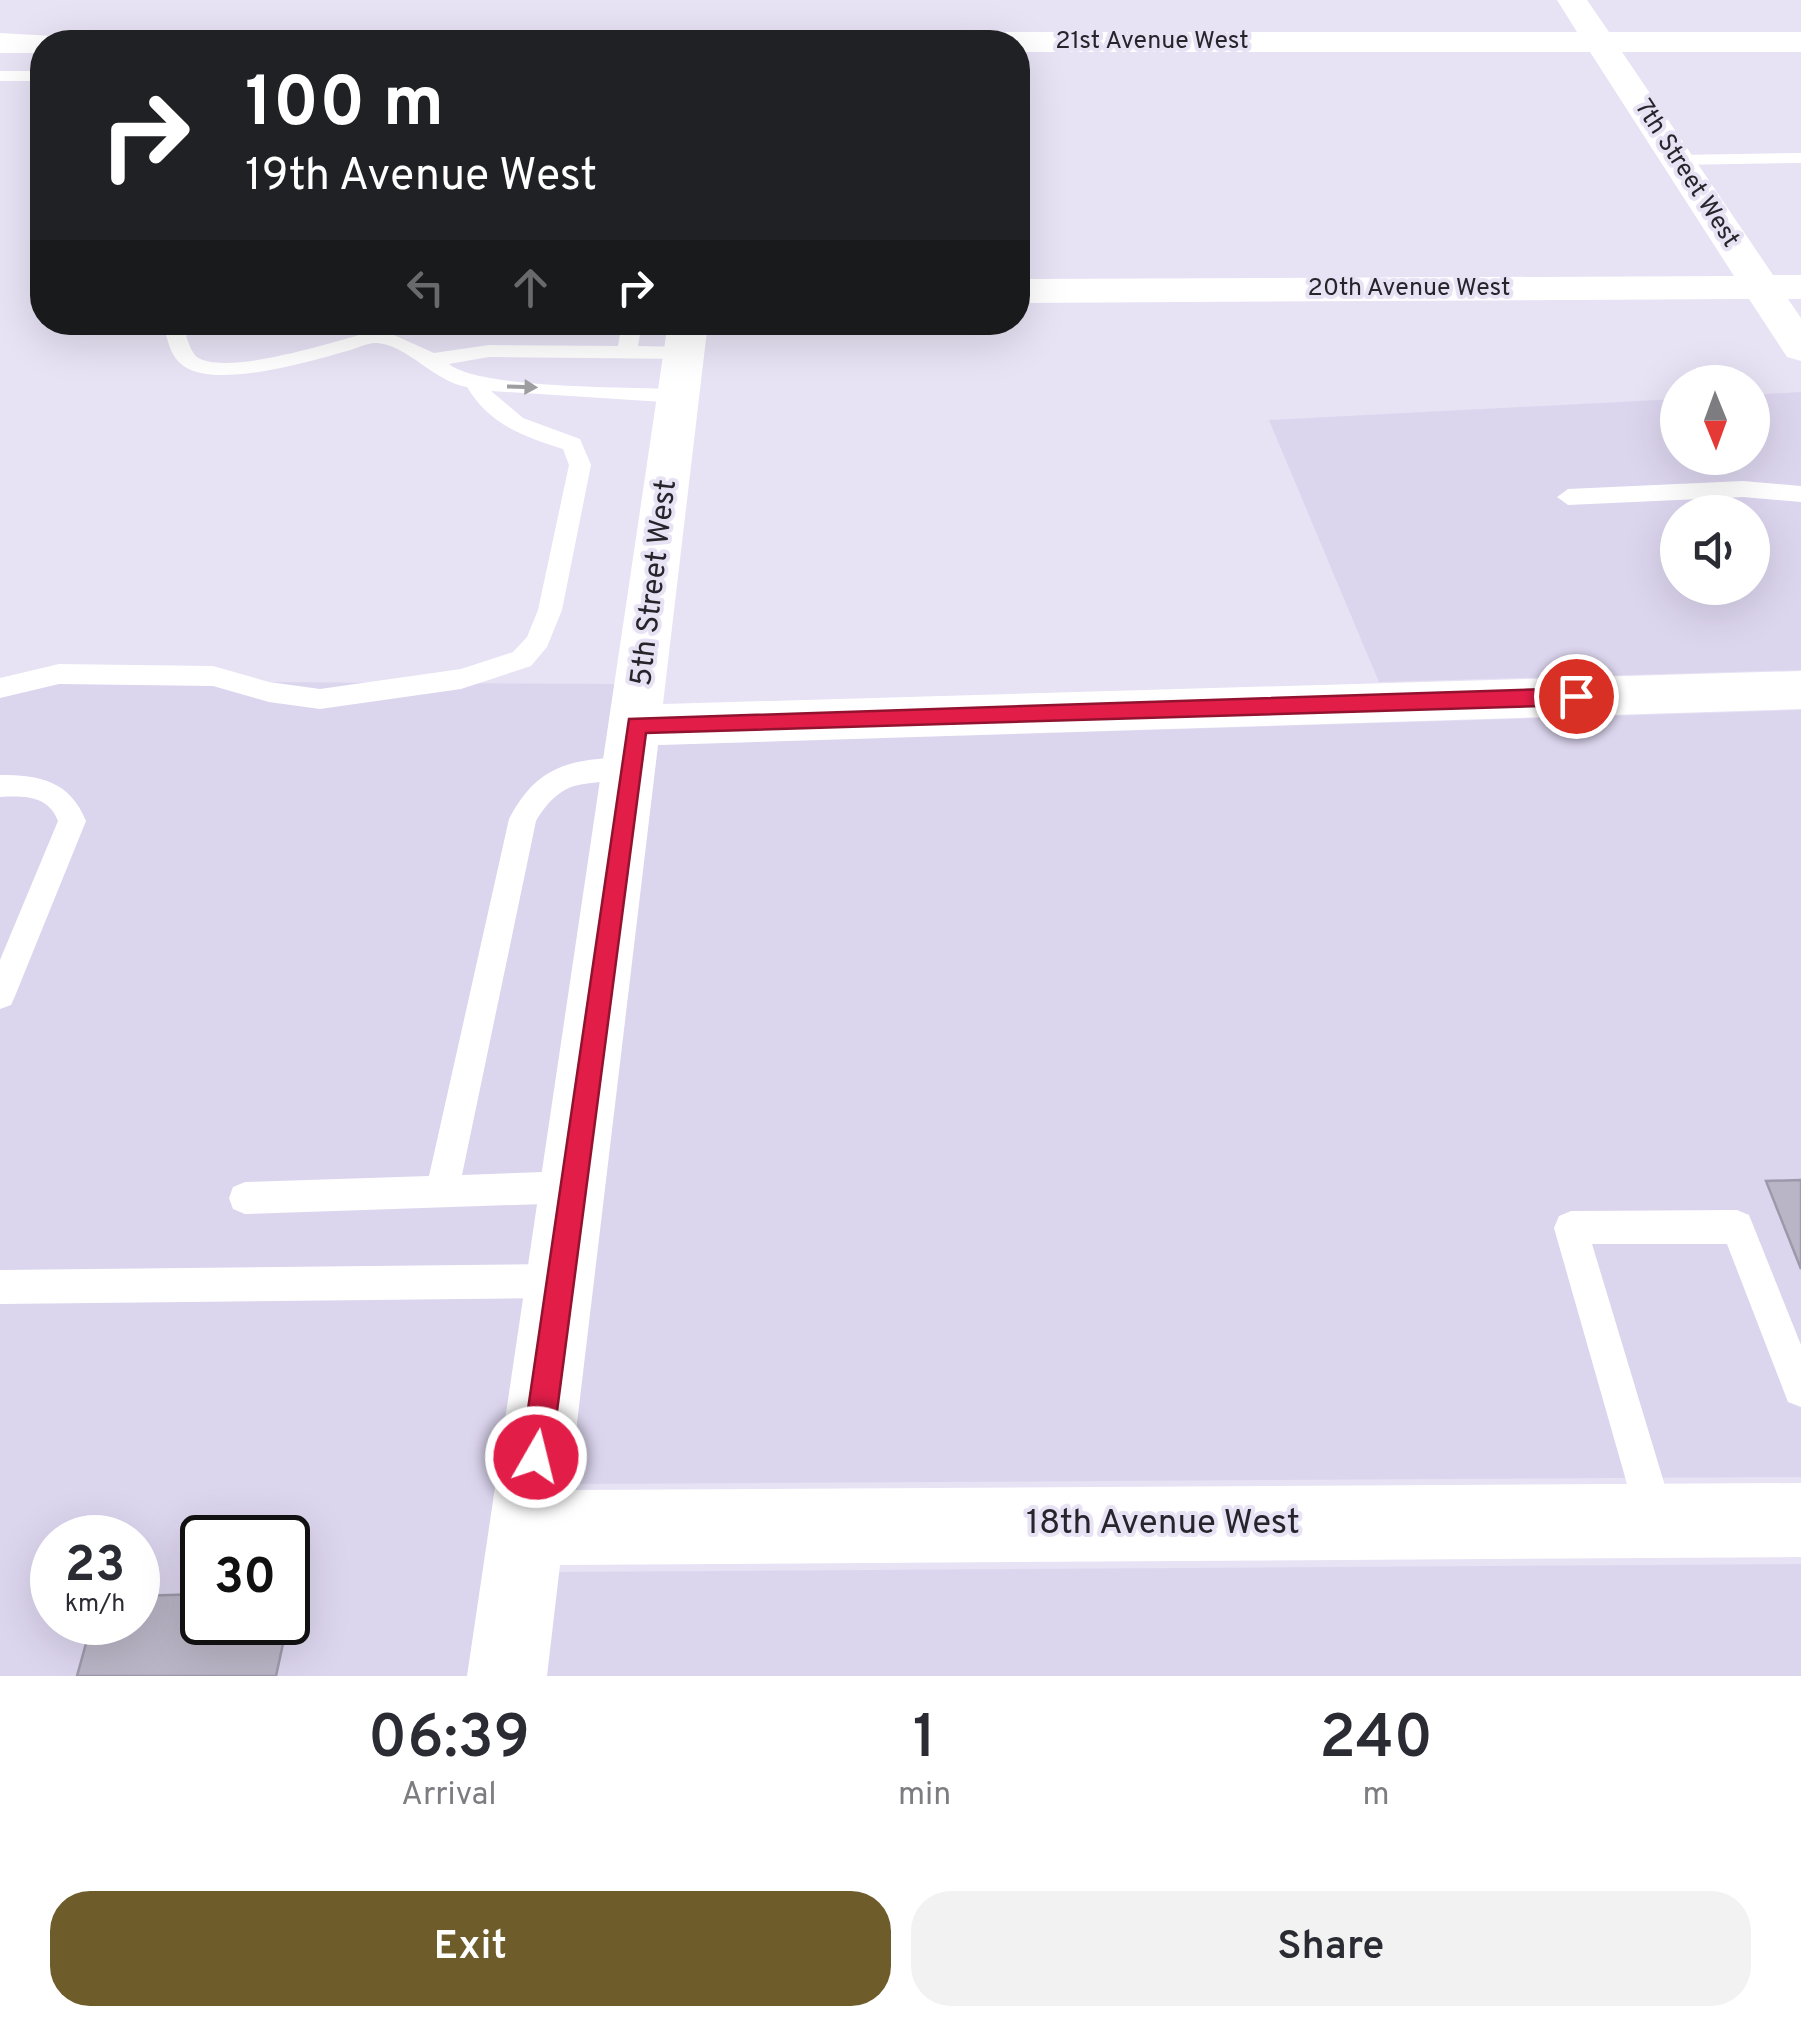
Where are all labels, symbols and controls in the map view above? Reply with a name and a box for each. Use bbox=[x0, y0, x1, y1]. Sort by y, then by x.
street label: 21st Avenue West bbox=[1055, 26, 1249, 58]
text: 100 m bbox=[245, 62, 444, 151]
icon: right bbox=[80, 70, 210, 200]
street label: 7th Street West bbox=[1626, 94, 1746, 254]
text: 19th Avenue West bbox=[245, 149, 597, 206]
icon: left bbox=[398, 260, 453, 315]
icon: ahead bbox=[503, 260, 558, 315]
icon: right bbox=[608, 260, 663, 315]
street label: 20th Avenue West bbox=[1308, 273, 1510, 305]
north arrow bbox=[1660, 365, 1770, 475]
map controls bbox=[1660, 365, 1770, 605]
one-way arrow bbox=[507, 379, 539, 395]
street label: 5th Street West bbox=[624, 478, 686, 688]
button: sound bbox=[1660, 495, 1770, 605]
pin bbox=[1534, 654, 1619, 739]
icon: arrive bbox=[1549, 669, 1604, 724]
position arrow bbox=[484, 1405, 588, 1509]
street label: 18th Avenue West bbox=[1026, 1502, 1300, 1546]
speed limit sign: 30 bbox=[180, 1515, 310, 1645]
text: 23 bbox=[65, 1536, 125, 1599]
text: km/h bbox=[65, 1589, 125, 1621]
text: 06:39 bbox=[368, 1703, 530, 1779]
text: 1 bbox=[913, 1703, 936, 1779]
text: 240 bbox=[1319, 1703, 1433, 1779]
text: Arrival bbox=[401, 1776, 497, 1816]
text: min bbox=[898, 1776, 951, 1816]
text: m bbox=[1363, 1776, 1390, 1816]
button: Exit bbox=[50, 1891, 891, 2006]
button: Share bbox=[911, 1891, 1751, 2006]

